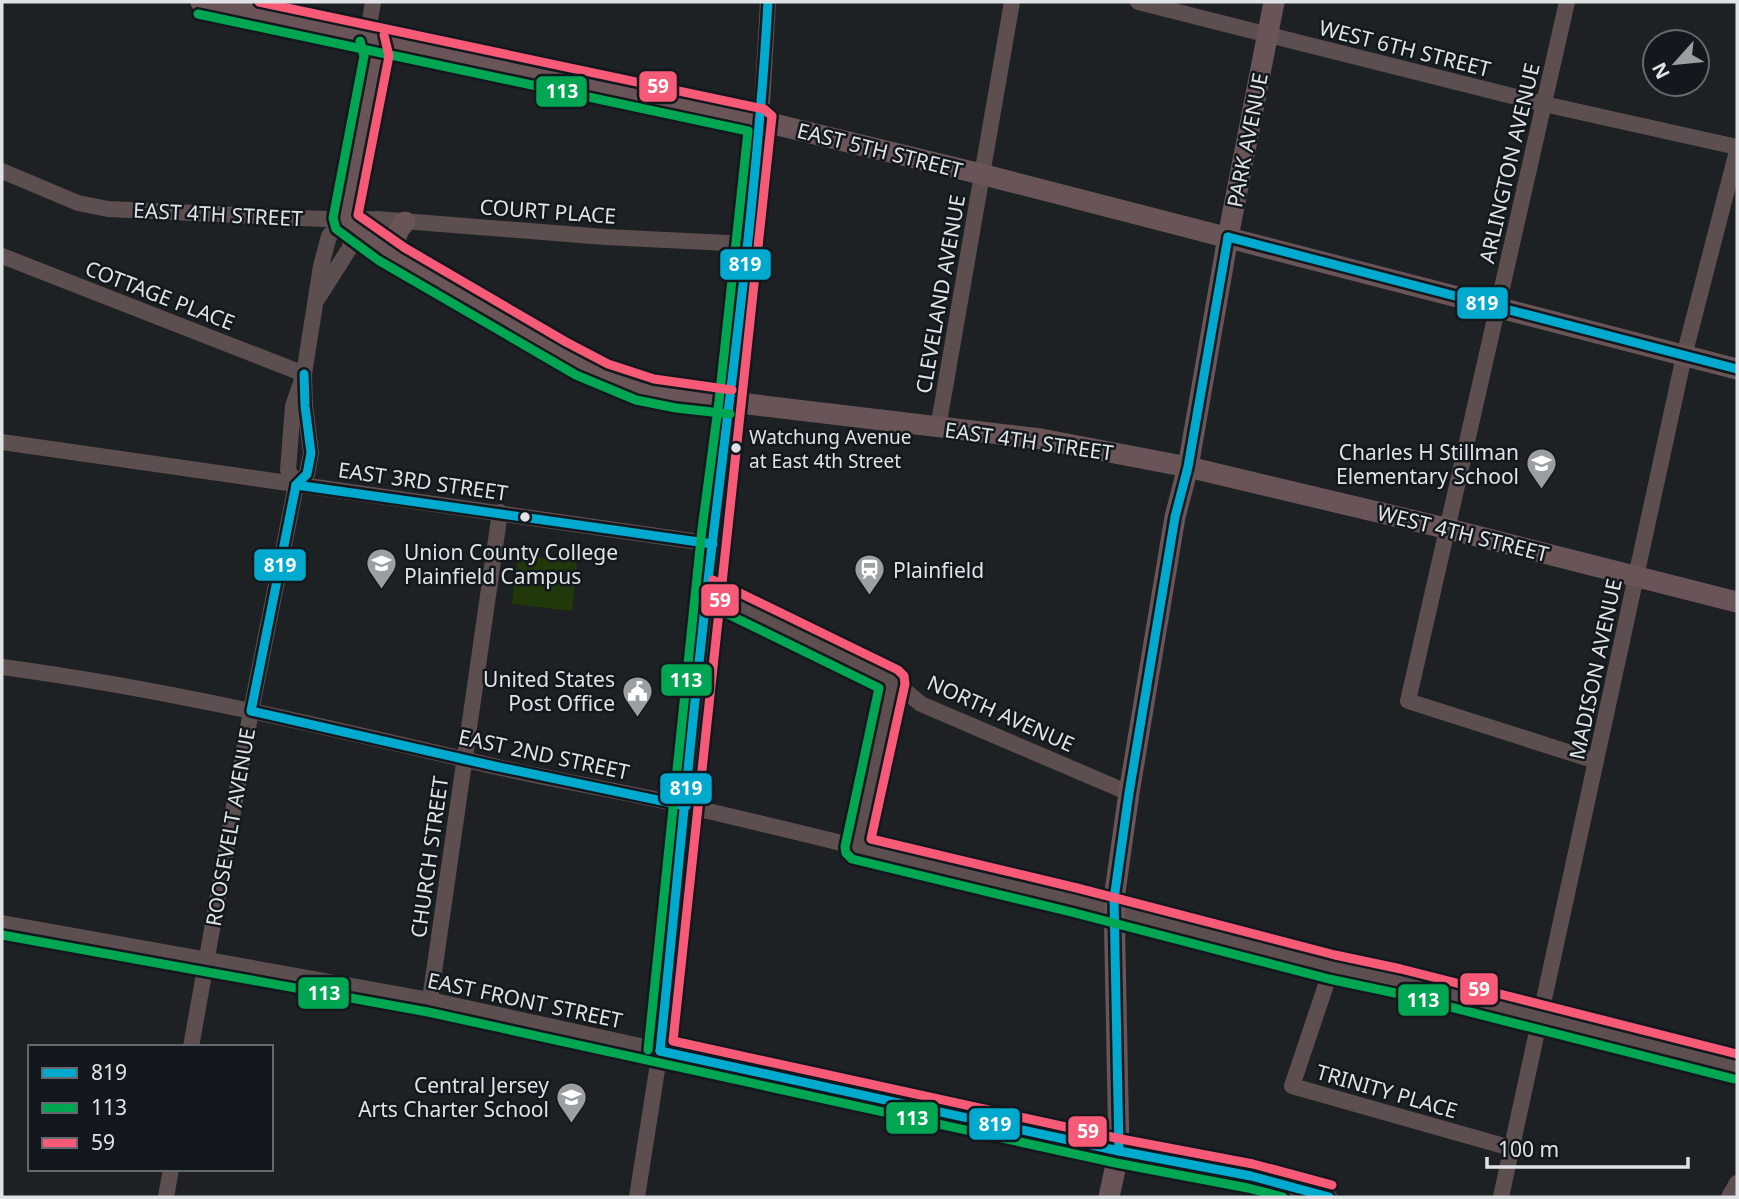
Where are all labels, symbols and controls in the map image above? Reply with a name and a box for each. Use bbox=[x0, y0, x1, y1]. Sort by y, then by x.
street label: WEST 6TH STREET bbox=[1316, 13, 1494, 83]
north arrow bbox=[1641, 28, 1711, 98]
text: N bbox=[1646, 58, 1676, 84]
street label: ARLINGTON AVENUE bbox=[1472, 60, 1546, 266]
line badge: 59 bbox=[638, 70, 678, 103]
street label: PARK AVENUE bbox=[1220, 70, 1274, 210]
text: 59 bbox=[647, 73, 669, 99]
line badge: 113 bbox=[535, 75, 588, 108]
text: 113 bbox=[546, 78, 578, 104]
street label: EAST 5TH STREET bbox=[794, 116, 966, 184]
street label: COURT PLACE bbox=[479, 192, 617, 230]
street label: CLEVELAND AVENUE bbox=[909, 192, 971, 396]
street label: EAST 4TH STREET bbox=[133, 196, 304, 232]
line badge: 819 bbox=[719, 248, 772, 281]
text: 819 bbox=[729, 251, 761, 277]
street label: COTTAGE PLACE bbox=[81, 254, 239, 336]
line badge: 819 bbox=[1456, 286, 1509, 320]
text: 819 bbox=[1466, 290, 1498, 316]
street label: EAST 4TH STREET bbox=[943, 415, 1115, 467]
place label: Watchung Avenue at East 4th Street bbox=[749, 424, 912, 474]
place label: Charles H Stillman Elementary School bbox=[1336, 438, 1519, 490]
marker: Watchung Avenue at East 4th Street bbox=[729, 441, 743, 455]
school or university icon: Charles H Stillman Elementary School bbox=[1525, 447, 1559, 491]
street label: EAST 3RD STREET bbox=[336, 455, 510, 507]
street label: WEST 4TH STREET bbox=[1374, 498, 1552, 568]
unlabelled marker bbox=[518, 510, 532, 524]
place label: Union County College Plainfield Campus bbox=[404, 538, 618, 590]
school or university icon: Union County College Plainfield Campus bbox=[364, 547, 398, 591]
line badge: 819 bbox=[253, 548, 307, 582]
text: 819 bbox=[264, 552, 296, 578]
station icon: Plainfield bbox=[853, 553, 887, 597]
place label: Plainfield bbox=[893, 556, 984, 584]
street label: MADISON AVENUE bbox=[1562, 576, 1628, 762]
line badge: 59 bbox=[700, 583, 740, 617]
text: 59 bbox=[709, 587, 731, 613]
line badge: 113 bbox=[660, 663, 713, 697]
place label: United States Post Office bbox=[483, 665, 615, 717]
text: 113 bbox=[670, 667, 702, 693]
street label: NORTH AVENUE bbox=[923, 668, 1079, 758]
public building icon: United States Post Office bbox=[621, 674, 655, 718]
street label: EAST 2ND STREET bbox=[456, 722, 632, 786]
street label: ROOSEVELT AVENUE bbox=[199, 726, 261, 928]
line badge: 819 bbox=[659, 772, 713, 805]
street label: CHURCH STREET bbox=[404, 774, 454, 940]
text: 819 bbox=[670, 775, 702, 801]
street label: EAST FRONT STREET bbox=[425, 966, 625, 1034]
line badge: 59 bbox=[1459, 972, 1499, 1006]
line badge: 113 bbox=[297, 976, 350, 1010]
text: 59 bbox=[1468, 976, 1490, 1002]
text: 113 bbox=[308, 980, 340, 1006]
line badge: 113 bbox=[1397, 983, 1450, 1017]
text: 113 bbox=[1407, 987, 1439, 1013]
legend bbox=[28, 1045, 273, 1171]
street label: TRINITY PLACE bbox=[1313, 1057, 1461, 1125]
text: 819 bbox=[91, 1058, 127, 1086]
place label: Central Jersey Arts Charter School bbox=[358, 1071, 549, 1123]
school or university icon: Central Jersey Arts Charter School bbox=[555, 1080, 589, 1124]
text: 113 bbox=[91, 1093, 127, 1121]
line badge: 113 bbox=[885, 1101, 939, 1135]
text: 113 bbox=[896, 1105, 928, 1131]
line badge: 819 bbox=[968, 1107, 1021, 1141]
text: 819 bbox=[979, 1111, 1011, 1137]
line badge: 59 bbox=[1067, 1115, 1108, 1148]
text: 59 bbox=[1077, 1118, 1099, 1144]
scale bar bbox=[1487, 1126, 1688, 1170]
text: 59 bbox=[91, 1128, 115, 1156]
text: 100 m bbox=[1498, 1135, 1559, 1163]

